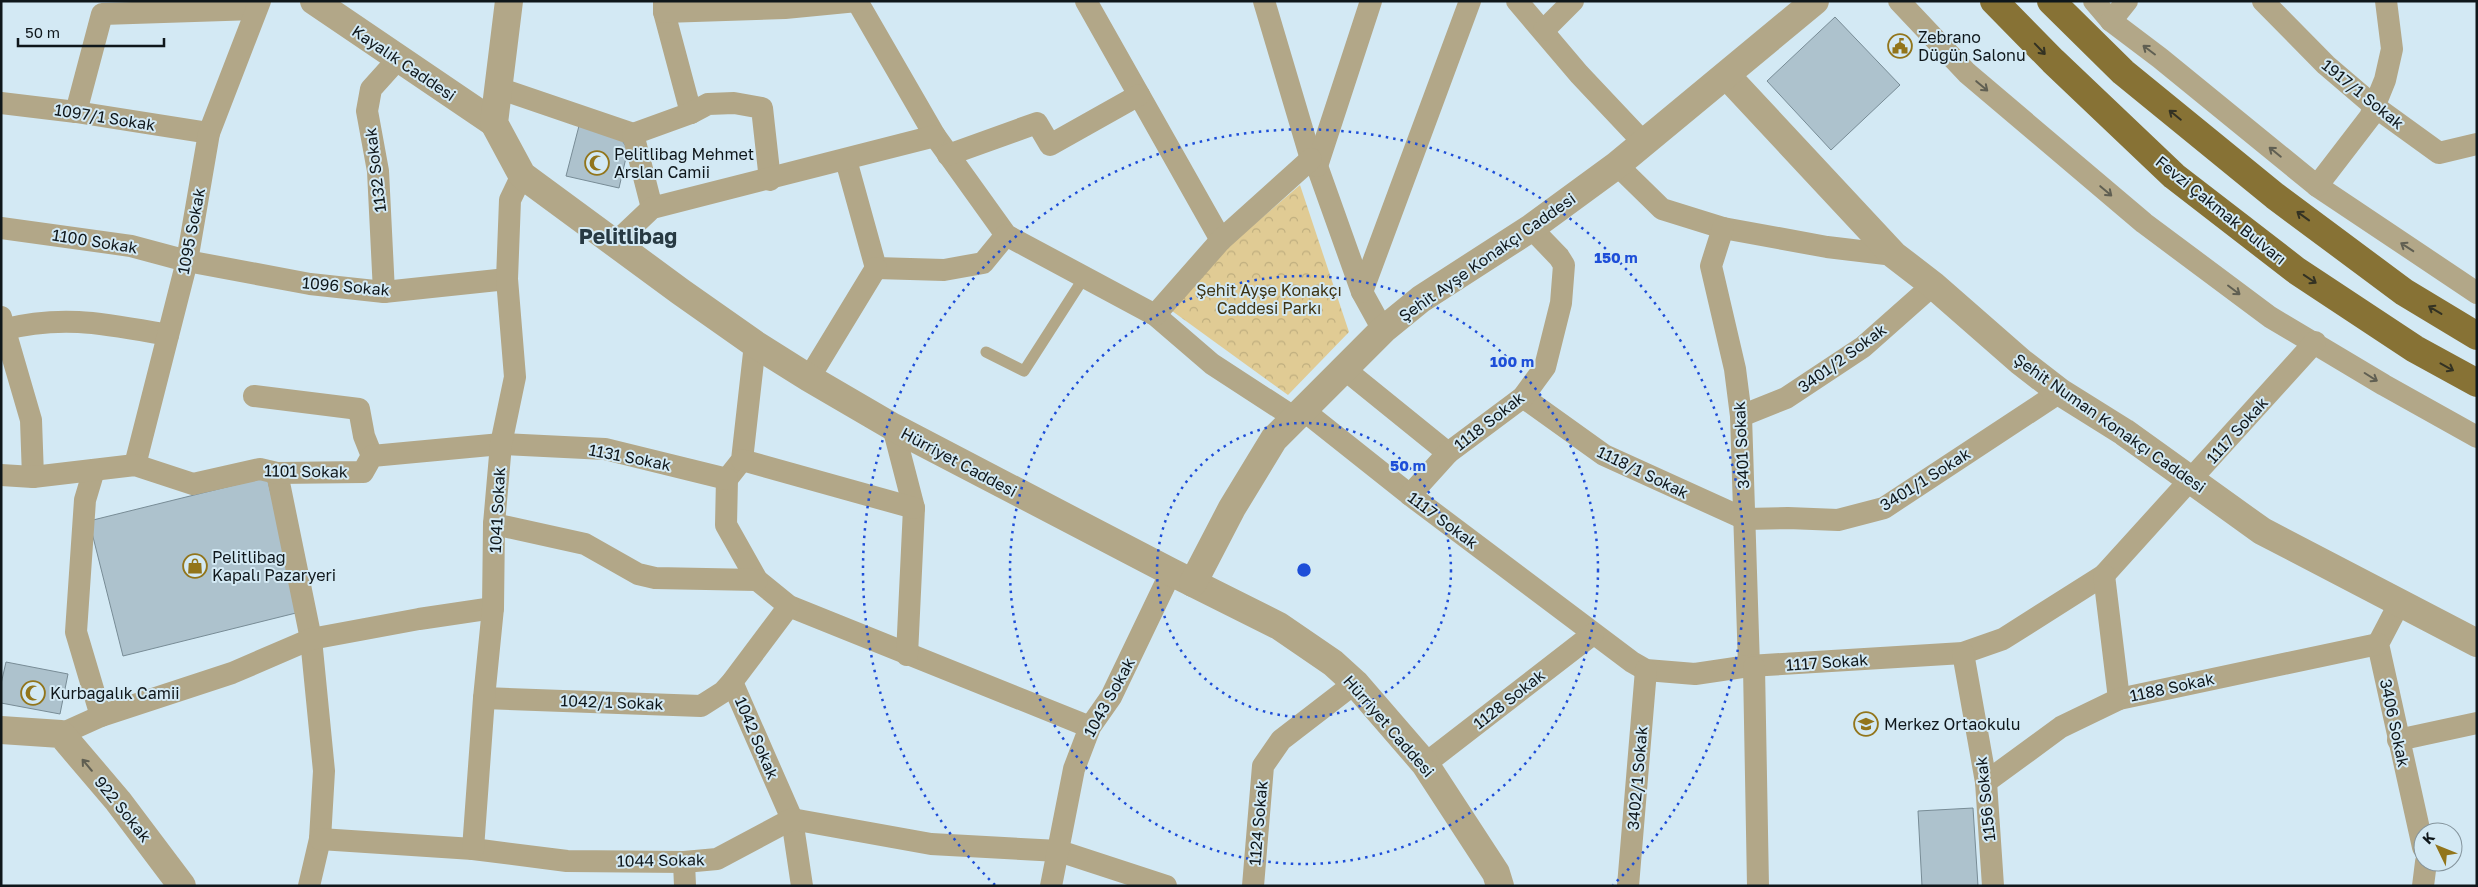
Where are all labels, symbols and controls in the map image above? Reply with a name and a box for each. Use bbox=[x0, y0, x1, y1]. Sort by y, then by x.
scale bar bbox=[18, 15, 164, 47]
street label: Kayalık Caddesi bbox=[348, 21, 460, 105]
text: 50 m bbox=[25, 23, 60, 41]
place label: Zebrano Düğün Salonu bbox=[1918, 27, 2026, 65]
public building icon: Zebrano Düğün Salonu bbox=[1887, 33, 1913, 59]
one-way arrow bbox=[2034, 43, 2047, 55]
one-way arrow bbox=[2143, 44, 2156, 55]
street label: 1917/1 Sokak bbox=[2318, 55, 2408, 133]
one-way arrow bbox=[1975, 80, 1988, 91]
street label: 1097/1 Sokak bbox=[53, 99, 157, 135]
one-way arrow bbox=[2169, 110, 2182, 121]
street label: 1132 Sokak bbox=[360, 127, 390, 213]
place label: Pelitlibağ Mehmet Arslan Camii bbox=[614, 144, 754, 182]
one-way arrow bbox=[2269, 147, 2282, 158]
mosque icon: Pelitlibağ Mehmet Arslan Camii bbox=[584, 150, 610, 176]
street label: Fevzi Çakmak Bulvarı bbox=[2152, 151, 2290, 269]
one-way arrow bbox=[2099, 185, 2112, 196]
street label: 1095 Sokak bbox=[173, 186, 209, 276]
street label: Şehit Ayşe Konakçı Caddesi bbox=[1395, 188, 1579, 326]
one-way arrow bbox=[2296, 211, 2310, 221]
district label: Pelitlibağ bbox=[579, 223, 677, 249]
street label: 1100 Sokak bbox=[51, 224, 139, 258]
one-way arrow bbox=[2400, 242, 2414, 252]
text: 150 m bbox=[1594, 248, 1638, 266]
street label: 1096 Sokak bbox=[301, 272, 391, 300]
one-way arrow bbox=[2302, 275, 2316, 285]
park label: Şehit Ayşe Konakçı Caddesi Parkı bbox=[1196, 280, 1342, 318]
one-way arrow bbox=[2227, 285, 2241, 295]
one-way arrow bbox=[2429, 305, 2443, 315]
street label: 3401/2 Sokak bbox=[1794, 319, 1890, 397]
street label: Şehit Numan Konakçı Caddesi bbox=[2010, 349, 2210, 497]
text: 100 m bbox=[1490, 352, 1534, 370]
one-way arrow bbox=[2439, 362, 2453, 372]
one-way arrow bbox=[2364, 373, 2378, 383]
street label: 1118 Sokak bbox=[1450, 387, 1528, 455]
street label: 1117 Sokak bbox=[2202, 393, 2272, 467]
street label: 3401 Sokak bbox=[1729, 401, 1753, 489]
street label: Hürriyet Caddesi bbox=[898, 423, 1020, 501]
street label: 1131 Sokak bbox=[587, 439, 673, 475]
street label: 1118/1 Sokak bbox=[1594, 441, 1692, 503]
street label: 3401/1 Sokak bbox=[1876, 443, 1974, 515]
text: 50 m bbox=[1390, 456, 1426, 474]
street label: 1101 Sokak bbox=[264, 460, 348, 482]
street label: 1041 Sokak bbox=[485, 467, 509, 553]
street label: 1117 Sokak bbox=[1404, 487, 1482, 553]
place label: Pelitlibağ Kapalı Pazaryeri bbox=[212, 547, 336, 585]
shop icon: Pelitlibağ Kapalı Pazaryeri bbox=[182, 553, 208, 579]
centre of rings bbox=[1295, 561, 1313, 579]
street label: 1117 Sokak bbox=[1785, 649, 1869, 675]
street label: 1043 Sokak bbox=[1079, 654, 1139, 740]
street label: 1128 Sokak bbox=[1469, 665, 1549, 733]
street label: 1188 Sokak bbox=[2128, 668, 2216, 706]
street label: Hürriyet Caddesi bbox=[1339, 671, 1439, 781]
street label: 3406 Sokak bbox=[2376, 677, 2414, 769]
mosque icon: Kurbağalık Camii bbox=[20, 680, 46, 706]
place label: Kurbağalık Camii bbox=[50, 683, 180, 703]
street label: 1042/1 Sokak bbox=[560, 690, 664, 714]
street label: 1042 Sokak bbox=[731, 694, 783, 782]
school or university icon: Merkez Ortaokulu bbox=[1853, 711, 1879, 737]
place label: Merkez Ortaokulu bbox=[1884, 714, 2020, 734]
street label: 3402/1 Sokak bbox=[1622, 725, 1652, 831]
street label: 1156 Sokak bbox=[1971, 756, 1999, 842]
one-way arrow bbox=[81, 758, 93, 771]
street label: 922 Sokak bbox=[90, 772, 156, 846]
street label: 1124 Sokak bbox=[1244, 780, 1272, 866]
north arrow bbox=[2413, 822, 2463, 872]
text: K bbox=[2418, 828, 2438, 847]
street label: 1044 Sokak bbox=[617, 849, 705, 871]

